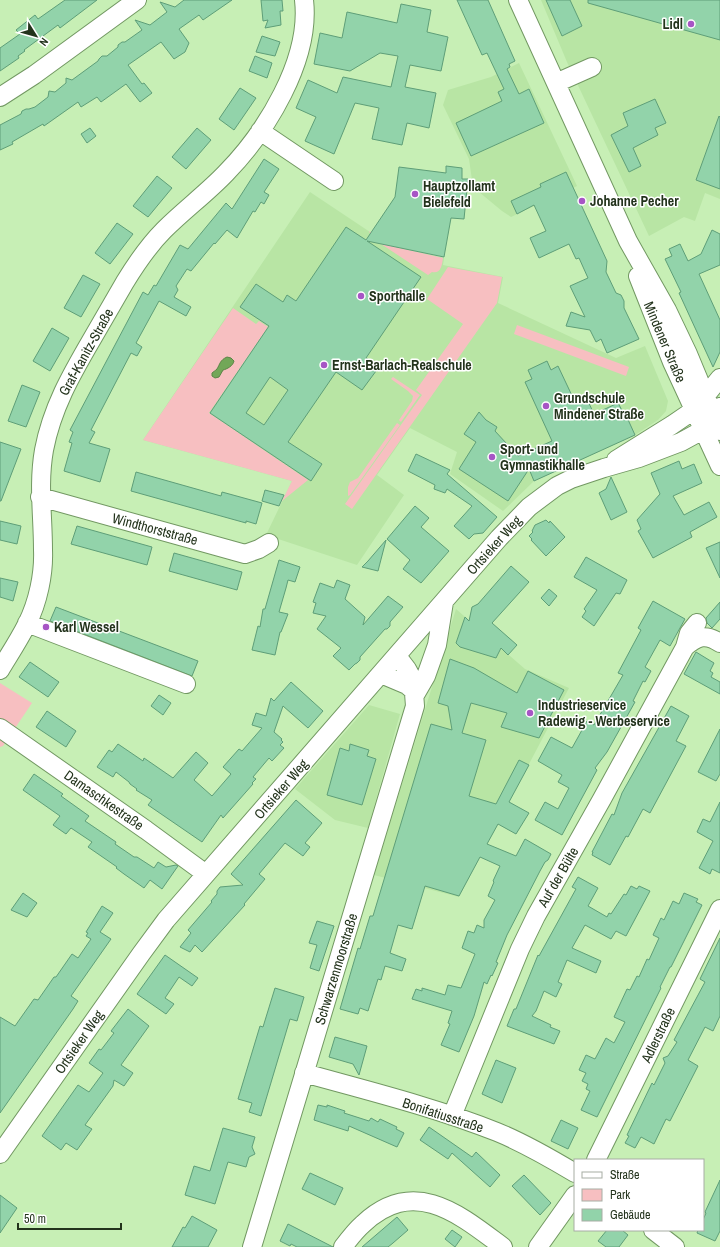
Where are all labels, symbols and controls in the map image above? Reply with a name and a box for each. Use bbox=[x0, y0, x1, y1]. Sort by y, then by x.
place label: Lidl bbox=[663, 15, 683, 33]
north arrow bbox=[16, 16, 56, 56]
marker: Lidl bbox=[686, 19, 696, 29]
text: N bbox=[36, 35, 52, 49]
place label: Hauptzollamt Bielefeld bbox=[423, 177, 495, 211]
marker: Hauptzollamt Bielefeld bbox=[410, 189, 420, 199]
place label: Johanne Pecher bbox=[590, 192, 679, 210]
marker: Johanne Pecher bbox=[577, 196, 587, 206]
place label: Sporthalle bbox=[369, 287, 425, 305]
marker: Sporthalle bbox=[356, 291, 366, 301]
street label: Mindener Straße bbox=[640, 299, 690, 385]
street label: Graf-Kanitz-Straße bbox=[55, 305, 117, 399]
place label: Ernst-Barlach-Realschule bbox=[332, 356, 472, 374]
marker: Ernst-Barlach-Realschule bbox=[319, 360, 329, 370]
place label: Grundschule Mindener Straße bbox=[554, 389, 644, 423]
marker: Grundschule Mindener Straße bbox=[541, 401, 551, 411]
place label: Sport- und Gymnastikhalle bbox=[500, 440, 585, 474]
marker: Sport- und Gymnastikhalle bbox=[487, 452, 497, 462]
street label: Windthorststraße bbox=[110, 509, 200, 549]
street label: Ortsieker Weg bbox=[463, 511, 526, 578]
place label: Karl Wessel bbox=[54, 618, 119, 636]
marker: Karl Wessel bbox=[41, 622, 51, 632]
place label: Industrieservice Radewig - Werbeservice bbox=[538, 696, 670, 730]
marker: Industrieservice Radewig - Werbeservice bbox=[525, 708, 535, 718]
street label: Ortsieker Weg bbox=[250, 755, 312, 823]
street label: Damaschkestraße bbox=[61, 766, 147, 834]
street label: Auf der Bülte bbox=[533, 844, 582, 911]
street label: Schwarzenmoorstraße bbox=[311, 911, 361, 1027]
street label: Adlerstraße bbox=[636, 1004, 679, 1067]
street label: Ortsieker Weg bbox=[50, 1006, 108, 1077]
street label: Bonifatiusstraße bbox=[400, 1093, 486, 1137]
legend bbox=[574, 1159, 704, 1231]
text: Straße bbox=[610, 1167, 640, 1183]
text: Park bbox=[610, 1187, 630, 1203]
scale bar bbox=[18, 1205, 121, 1231]
text: Gebäude bbox=[610, 1207, 651, 1223]
text: 50 m bbox=[24, 1211, 46, 1227]

